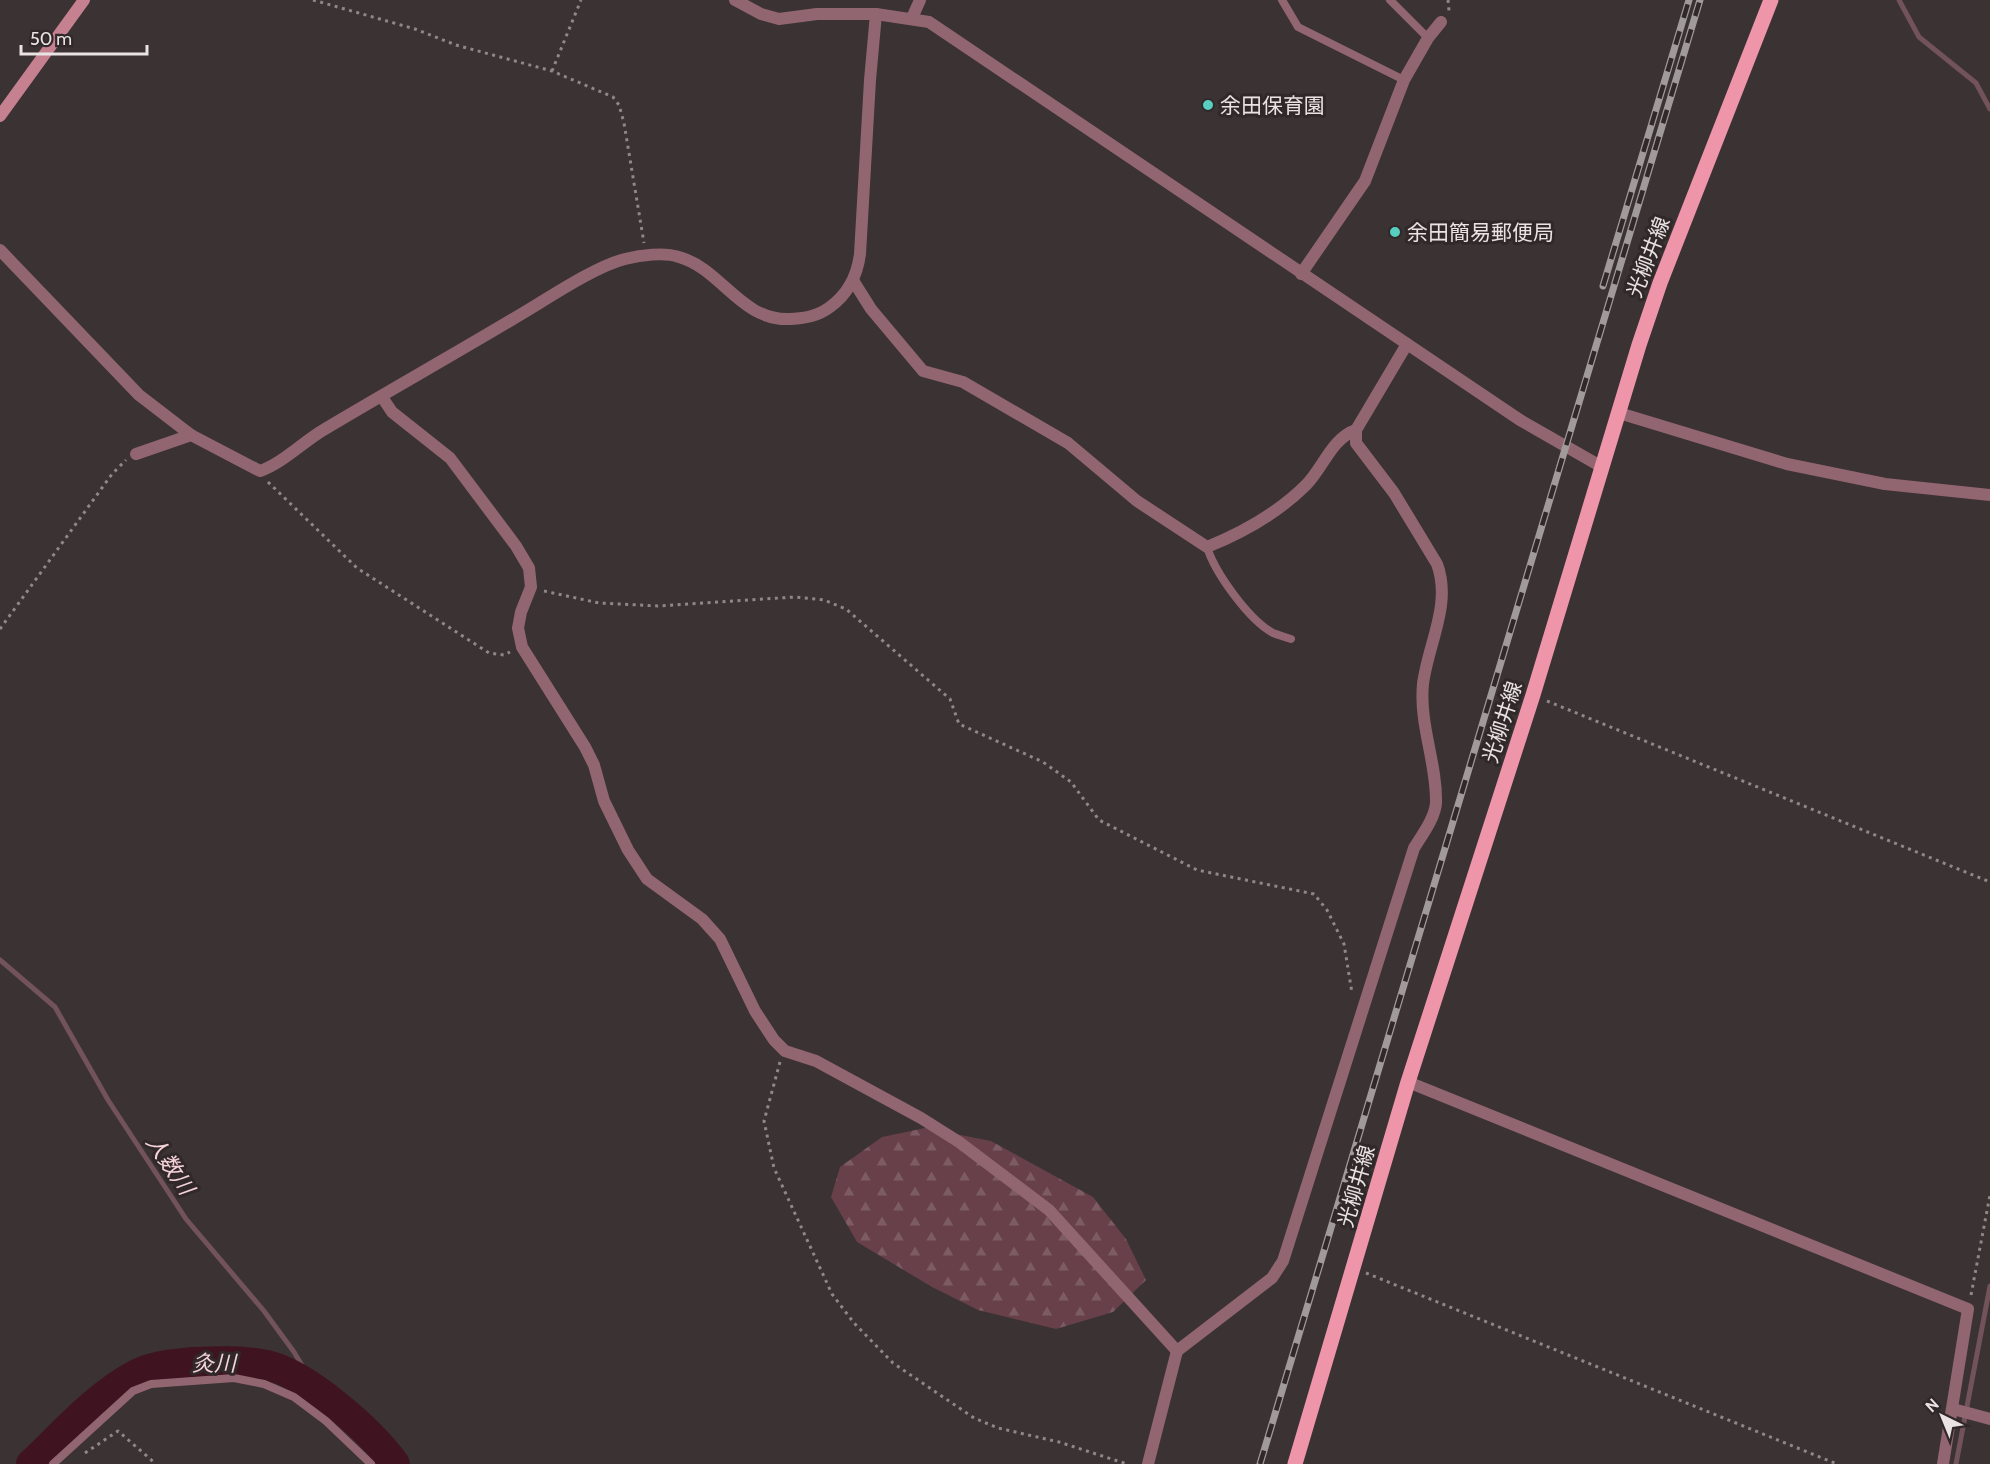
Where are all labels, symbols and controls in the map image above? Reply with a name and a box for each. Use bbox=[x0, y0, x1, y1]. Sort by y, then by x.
scale bar bbox=[21, 18, 147, 56]
text: 50 m bbox=[30, 28, 72, 50]
place label: 余田保育園 bbox=[1220, 93, 1325, 118]
marker: 余田保育園 bbox=[1201, 98, 1215, 112]
street label: 光柳井線 bbox=[1621, 213, 1675, 301]
place label: 余田簡易郵便局 bbox=[1407, 220, 1554, 245]
marker: 余田簡易郵便局 bbox=[1388, 225, 1402, 239]
street label: 光柳井線 bbox=[1477, 678, 1527, 766]
water label: 人数川 bbox=[140, 1130, 201, 1202]
street label: 光柳井線 bbox=[1332, 1142, 1380, 1230]
water label: 灸川 bbox=[192, 1350, 238, 1377]
north arrow bbox=[1912, 1386, 1972, 1446]
text: N bbox=[1921, 1395, 1943, 1416]

